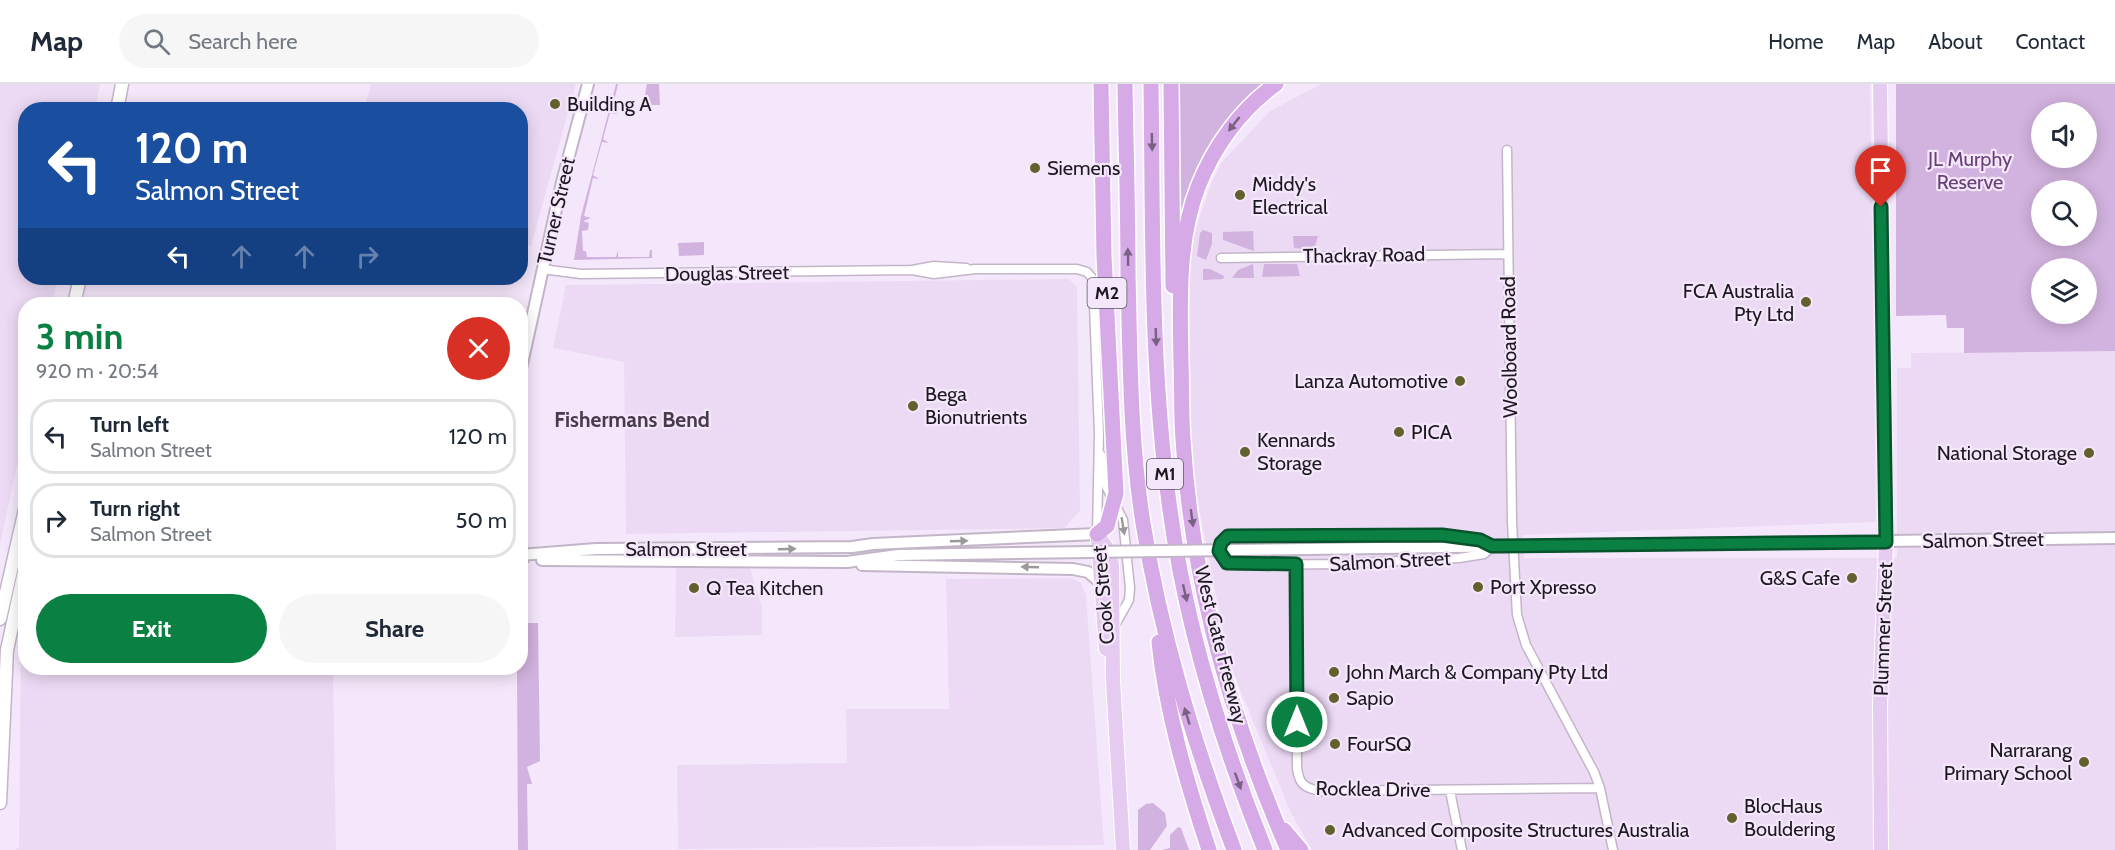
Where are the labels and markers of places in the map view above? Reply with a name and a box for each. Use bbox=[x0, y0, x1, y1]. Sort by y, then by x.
place label: Building A bbox=[567, 92, 652, 116]
marker: Building A bbox=[548, 97, 562, 111]
pin bbox=[1855, 145, 1906, 207]
place label: Siemens bbox=[1047, 156, 1120, 180]
marker: Siemens bbox=[1028, 161, 1042, 175]
place label: Middy's Electrical bbox=[1252, 172, 1328, 219]
marker: Middy's Electrical bbox=[1233, 188, 1247, 202]
place label: FCA Australia Pty Ltd bbox=[1683, 279, 1794, 326]
marker: FCA Australia Pty Ltd bbox=[1799, 295, 1813, 309]
place label: Lanza Automotive bbox=[1294, 369, 1448, 393]
marker: Lanza Automotive bbox=[1453, 374, 1467, 388]
place label: Bega Bionutrients bbox=[925, 382, 1027, 429]
marker: Bega Bionutrients bbox=[906, 399, 920, 413]
place label: PICA bbox=[1411, 420, 1453, 444]
marker: PICA bbox=[1392, 425, 1406, 439]
place label: Kennards Storage bbox=[1257, 428, 1335, 475]
place label: National Storage bbox=[1937, 441, 2077, 465]
marker: Kennards Storage bbox=[1238, 445, 1252, 459]
marker: National Storage bbox=[2082, 446, 2096, 460]
place label: G&S Cafe bbox=[1760, 566, 1840, 590]
marker: G&S Cafe bbox=[1845, 571, 1859, 585]
place label: Port Xpresso bbox=[1490, 575, 1597, 599]
place label: Q Tea Kitchen bbox=[706, 576, 823, 600]
marker: Port Xpresso bbox=[1471, 580, 1485, 594]
marker: Q Tea Kitchen bbox=[687, 581, 701, 595]
place label: John March & Company Pty Ltd bbox=[1345, 660, 1608, 684]
marker: John March & Company Pty Ltd bbox=[1327, 665, 1341, 679]
place label: Sapio bbox=[1346, 686, 1394, 710]
marker: Sapio bbox=[1327, 691, 1341, 705]
place label: FourSQ bbox=[1347, 732, 1411, 756]
marker: FourSQ bbox=[1328, 737, 1342, 751]
place label: Narrarang Primary School bbox=[1944, 738, 2073, 785]
marker: Narrarang Primary School bbox=[2077, 755, 2091, 769]
place label: BlocHaus Bouldering bbox=[1744, 794, 1836, 841]
marker: BlocHaus Bouldering bbox=[1725, 811, 1739, 825]
place label: Advanced Composite Structures Australia bbox=[1342, 818, 1690, 842]
marker: Advanced Composite Structures Australia bbox=[1323, 823, 1337, 837]

